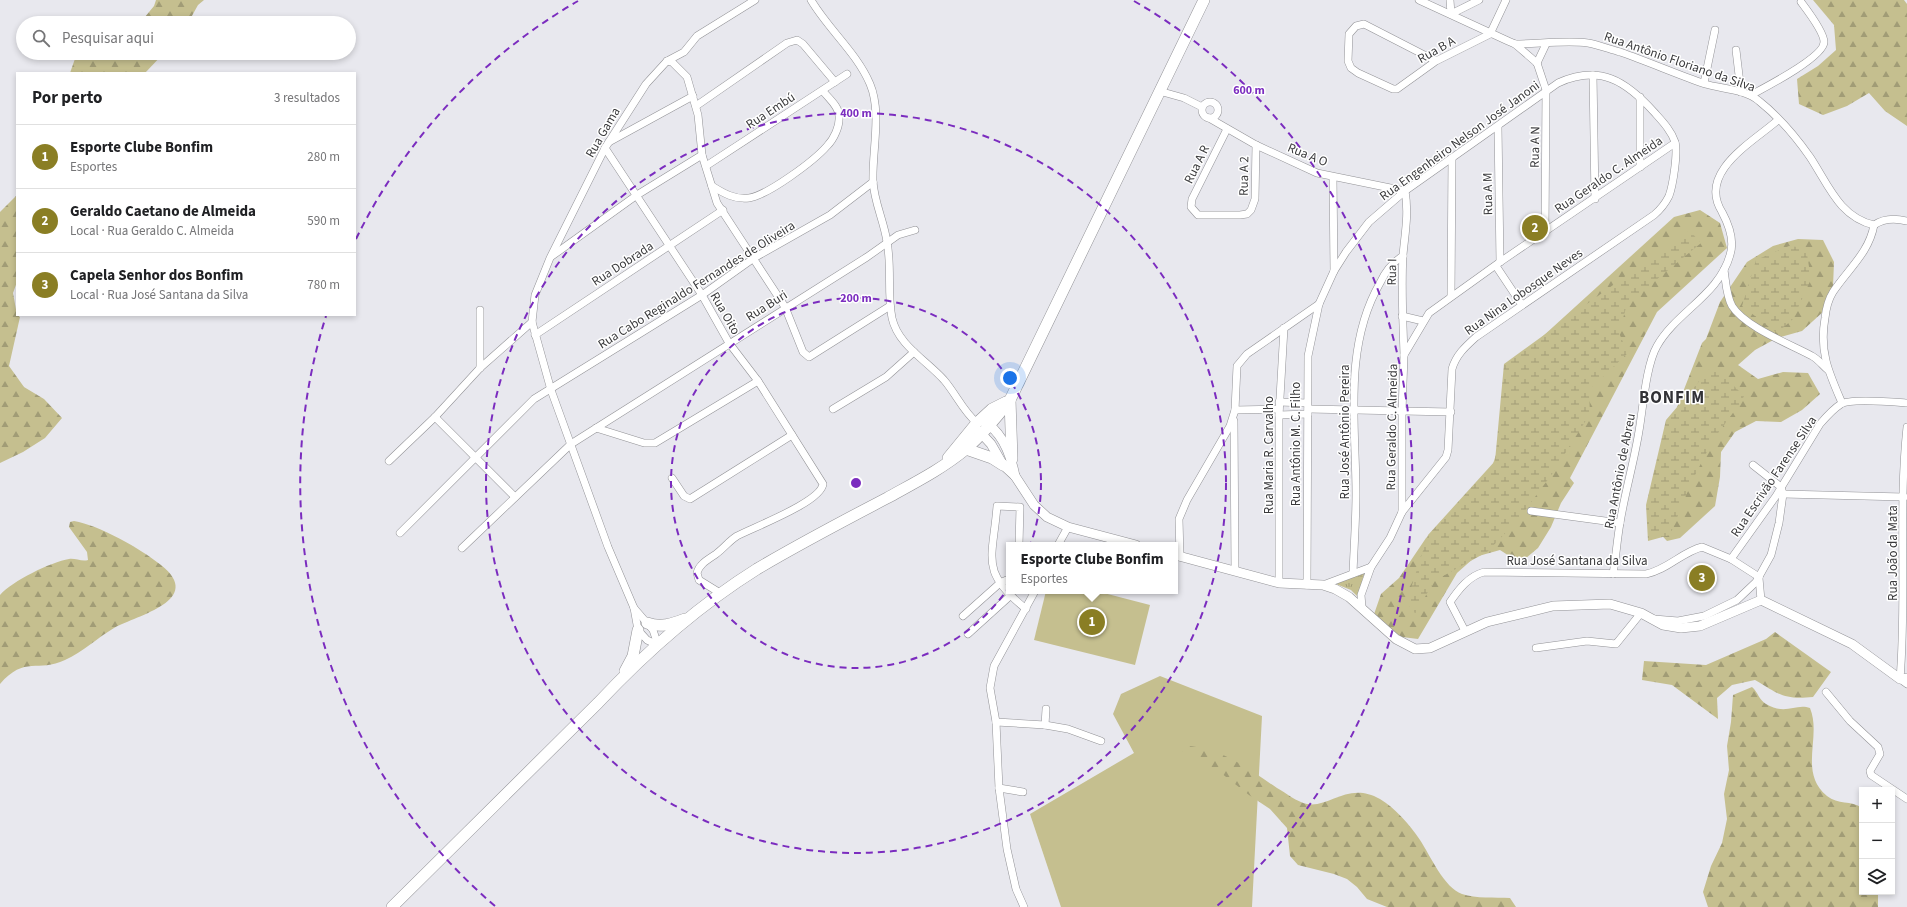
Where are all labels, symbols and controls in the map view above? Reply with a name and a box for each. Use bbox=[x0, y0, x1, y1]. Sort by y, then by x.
search box bbox=[16, 16, 356, 60]
icon: search bbox=[30, 27, 52, 49]
text: Pesquisar aqui bbox=[62, 28, 154, 49]
street label: Rua Antônio Floriano da Silva bbox=[1602, 28, 1758, 96]
street label: Rua B A bbox=[1414, 31, 1460, 68]
street label: Rua Engenheiro Nelson José Janoni bbox=[1376, 77, 1543, 205]
text: 600 m bbox=[1233, 82, 1265, 99]
text: Por perto bbox=[32, 86, 102, 110]
street label: Rua Embú bbox=[742, 88, 799, 134]
text: 3 resultados bbox=[274, 89, 340, 107]
street label: Rua Gama bbox=[581, 104, 625, 161]
text: 400 m bbox=[840, 105, 872, 122]
street label: Rua A N bbox=[1526, 126, 1544, 168]
street label: Rua Geraldo C. Almeida bbox=[1551, 132, 1666, 218]
text: Esporte Clube Bonfim bbox=[70, 137, 213, 158]
street label: Rua A O bbox=[1285, 139, 1330, 171]
street label: Rua A R bbox=[1180, 142, 1214, 187]
text: 1 bbox=[42, 148, 48, 166]
text: 280 m bbox=[307, 148, 340, 166]
street label: Rua A 2 bbox=[1235, 156, 1253, 196]
text: Esportes bbox=[70, 158, 117, 176]
street label: Rua A M bbox=[1479, 172, 1497, 216]
text: Geraldo Caetano de Almeida bbox=[70, 201, 256, 222]
text: 2 bbox=[42, 212, 48, 230]
text: 590 m bbox=[307, 212, 340, 230]
pin: 2 bbox=[1522, 213, 1548, 243]
street label: Rua Cabo Reginaldo Fernandes de Oliveira bbox=[595, 217, 798, 353]
text: Local · Rua Geraldo C. Almeida bbox=[70, 222, 234, 240]
street label: Rua Dobrada bbox=[588, 237, 657, 291]
street label: Rua Nina Lobosque Neves bbox=[1461, 244, 1587, 339]
street label: Rua I bbox=[1383, 258, 1401, 286]
text: Capela Senhor dos Bonfim bbox=[70, 265, 243, 286]
text: 3 bbox=[42, 276, 48, 294]
text: 780 m bbox=[307, 276, 340, 294]
text: Local · Rua José Santana da Silva bbox=[70, 286, 248, 304]
street label: Rua Buri bbox=[742, 286, 791, 326]
street label: Rua Oito bbox=[706, 289, 745, 338]
text: 200 m bbox=[840, 290, 872, 307]
street label: Rua Geraldo C. Almeida bbox=[1382, 363, 1402, 491]
street label: Rua José Antônio Pereira bbox=[1336, 364, 1354, 500]
your location bbox=[1000, 368, 1020, 388]
street label: Rua Antônio M. C. Filho bbox=[1287, 382, 1305, 506]
district label: BONFIM bbox=[1639, 386, 1705, 410]
street label: Rua Maria R. Carvalho bbox=[1260, 396, 1278, 514]
street label: Rua Antônio de Abreu bbox=[1600, 412, 1640, 531]
street label: Rua Escrivão Farense Silva bbox=[1727, 413, 1821, 541]
centre of rings bbox=[849, 476, 863, 490]
street label: Rua João da Mata bbox=[1884, 505, 1902, 601]
popup bbox=[1006, 542, 1178, 594]
text: Esporte Clube Bonfim bbox=[1021, 549, 1164, 570]
street label: Rua José Santana da Silva bbox=[1506, 552, 1648, 570]
pin: 3 bbox=[1689, 563, 1715, 593]
text: Esportes bbox=[1021, 570, 1068, 588]
pin: 1 bbox=[1079, 607, 1105, 637]
map controls bbox=[1859, 787, 1895, 895]
button: + bbox=[1859, 787, 1895, 823]
button: − bbox=[1859, 823, 1895, 859]
button: layers bbox=[1859, 859, 1895, 895]

